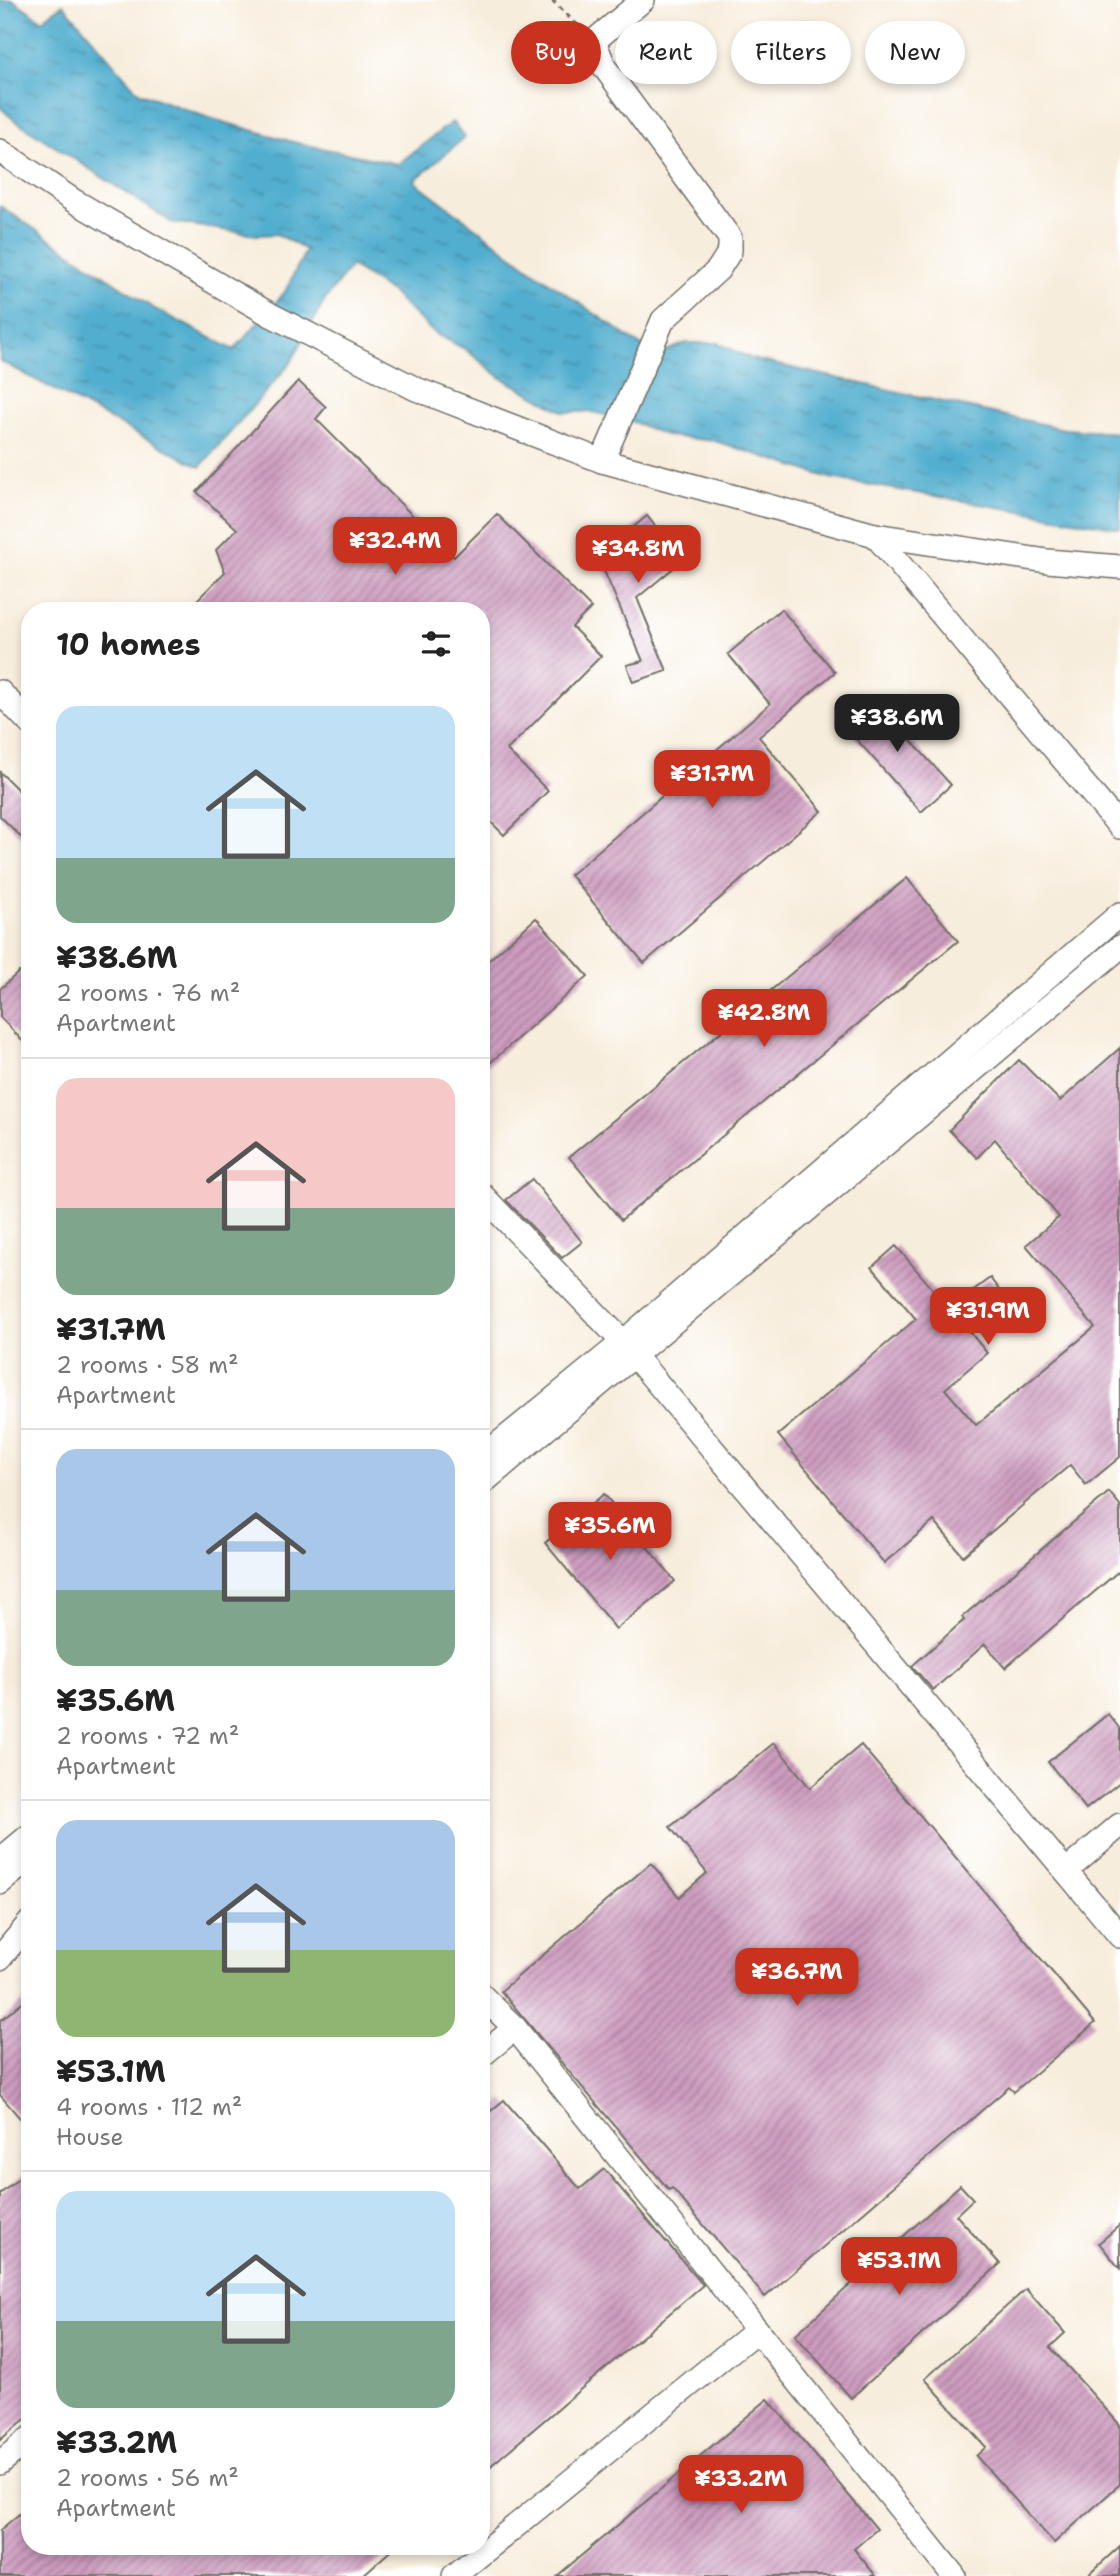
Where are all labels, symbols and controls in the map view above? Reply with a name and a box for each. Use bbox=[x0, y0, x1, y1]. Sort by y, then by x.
chip: Buy bbox=[511, 21, 601, 84]
chip: Rent bbox=[615, 21, 717, 84]
chip: Filters bbox=[731, 21, 851, 84]
chip: New bbox=[865, 21, 965, 84]
pin: ¥32.4M bbox=[338, 518, 452, 577]
text: ¥32.4M bbox=[349, 525, 441, 555]
pin: ¥34.8M bbox=[581, 526, 695, 585]
text: ¥34.8M bbox=[592, 533, 684, 563]
text: 10 homes bbox=[56, 624, 201, 665]
icon: filters bbox=[417, 625, 455, 663]
pin: ¥38.6M bbox=[840, 694, 954, 754]
text: ¥38.6M bbox=[850, 702, 944, 732]
pin: ¥31.7M bbox=[655, 750, 769, 810]
icon: home bbox=[193, 751, 319, 877]
text: ¥31.7M bbox=[670, 758, 754, 788]
text: ¥38.6M bbox=[56, 937, 178, 978]
text: 2 rooms · 76 m² bbox=[56, 978, 240, 1008]
pin: ¥42.8M bbox=[707, 990, 821, 1049]
text: ¥42.8M bbox=[718, 997, 810, 1027]
text: Apartment bbox=[56, 1008, 176, 1038]
icon: home bbox=[193, 1123, 319, 1249]
pin: ¥31.9M bbox=[931, 1288, 1045, 1347]
text: ¥31.9M bbox=[946, 1295, 1030, 1325]
text: ¥31.7M bbox=[56, 1309, 166, 1350]
text: 2 rooms · 58 m² bbox=[56, 1350, 239, 1380]
text: Apartment bbox=[56, 1380, 176, 1410]
icon: home bbox=[193, 1494, 319, 1620]
pin: ¥35.6M bbox=[553, 1502, 667, 1562]
text: ¥35.6M bbox=[564, 1510, 656, 1540]
text: ¥35.6M bbox=[56, 1680, 175, 1721]
text: 2 rooms · 72 m² bbox=[56, 1721, 239, 1751]
text: Apartment bbox=[56, 1751, 176, 1781]
icon: home bbox=[193, 1865, 319, 1991]
pin: ¥36.7M bbox=[740, 1948, 854, 2008]
text: ¥36.7M bbox=[751, 1956, 843, 1986]
text: ¥53.1M bbox=[56, 2051, 166, 2092]
text: 4 rooms · 112 m² bbox=[56, 2092, 242, 2122]
text: House bbox=[56, 2122, 124, 2152]
icon: home bbox=[193, 2236, 319, 2362]
pin: ¥53.1M bbox=[842, 2238, 956, 2297]
text: ¥53.1M bbox=[857, 2245, 941, 2275]
text: ¥33.2M bbox=[56, 2422, 177, 2463]
pin: ¥33.2M bbox=[684, 2456, 798, 2515]
text: 2 rooms · 56 m² bbox=[56, 2463, 239, 2493]
text: ¥33.2M bbox=[695, 2463, 787, 2493]
text: Apartment bbox=[56, 2493, 176, 2523]

